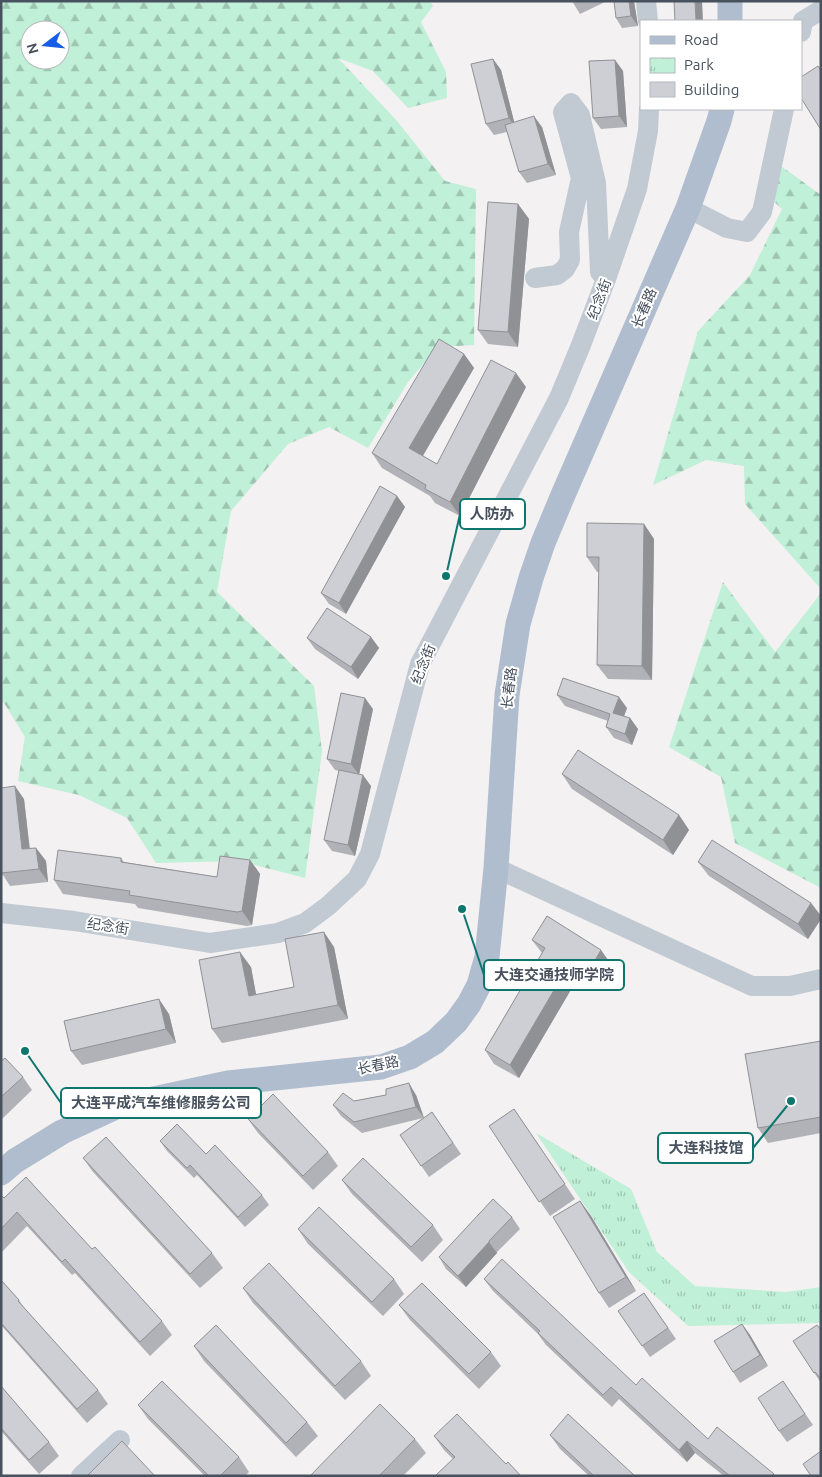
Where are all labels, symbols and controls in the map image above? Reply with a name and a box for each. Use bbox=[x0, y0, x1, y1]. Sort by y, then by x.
north arrow bbox=[20, 20, 70, 70]
legend bbox=[640, 20, 802, 110]
text: Road bbox=[684, 31, 719, 48]
text: N bbox=[23, 41, 42, 56]
text: Park bbox=[684, 56, 714, 73]
text: Building bbox=[684, 81, 739, 98]
street label: 纪念街 bbox=[584, 277, 614, 321]
street label: 长春路 bbox=[628, 286, 660, 330]
callout: 人防办 bbox=[460, 499, 525, 529]
text: 人防办 bbox=[469, 505, 515, 522]
street label: 纪念街 bbox=[408, 642, 438, 686]
street label: 长春路 bbox=[499, 666, 519, 710]
street label: 纪念街 bbox=[86, 915, 130, 937]
callout: 大连交通技师学院 bbox=[484, 960, 624, 990]
text: 大连交通技师学院 bbox=[494, 966, 614, 983]
street label: 长春路 bbox=[356, 1053, 400, 1077]
callout: 大连平成汽车维修服务公司 bbox=[61, 1088, 261, 1118]
text: 大连平成汽车维修服务公司 bbox=[71, 1094, 251, 1111]
callout: 大连科技馆 bbox=[658, 1133, 753, 1163]
text: 大连科技馆 bbox=[668, 1139, 744, 1156]

